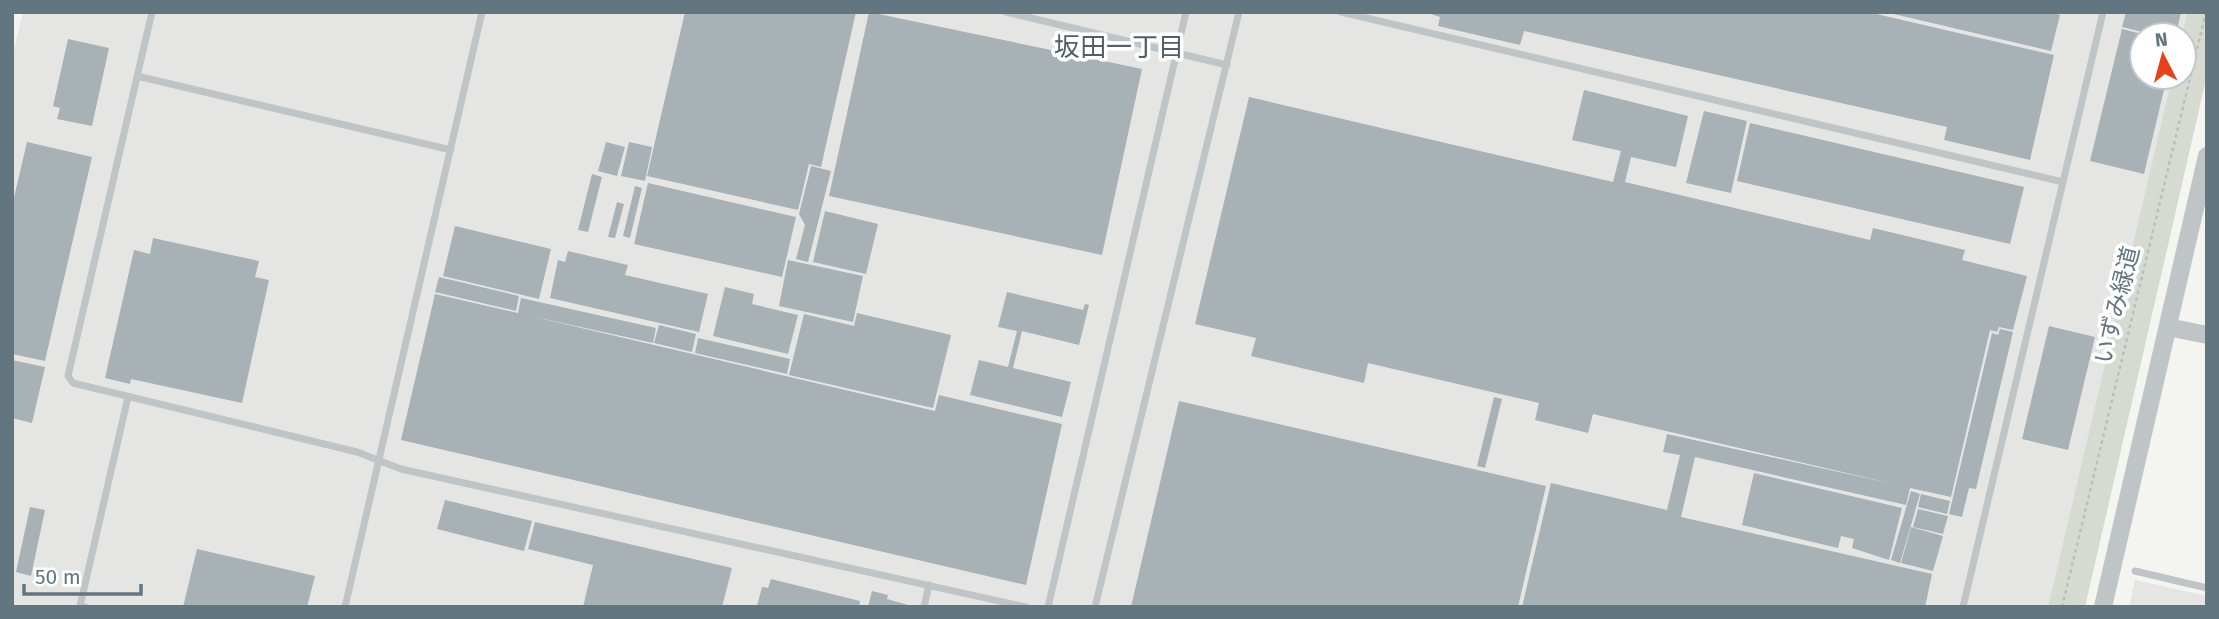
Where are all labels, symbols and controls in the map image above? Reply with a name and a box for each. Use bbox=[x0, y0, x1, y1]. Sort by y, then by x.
north arrow bbox=[2128, 21, 2198, 91]
text: N bbox=[2154, 27, 2169, 52]
district label: 坂田一丁目 bbox=[1054, 32, 1184, 63]
street label: いずみ緑道 bbox=[2089, 243, 2145, 367]
scale bar bbox=[24, 552, 142, 596]
text: 50 m bbox=[35, 564, 81, 590]

